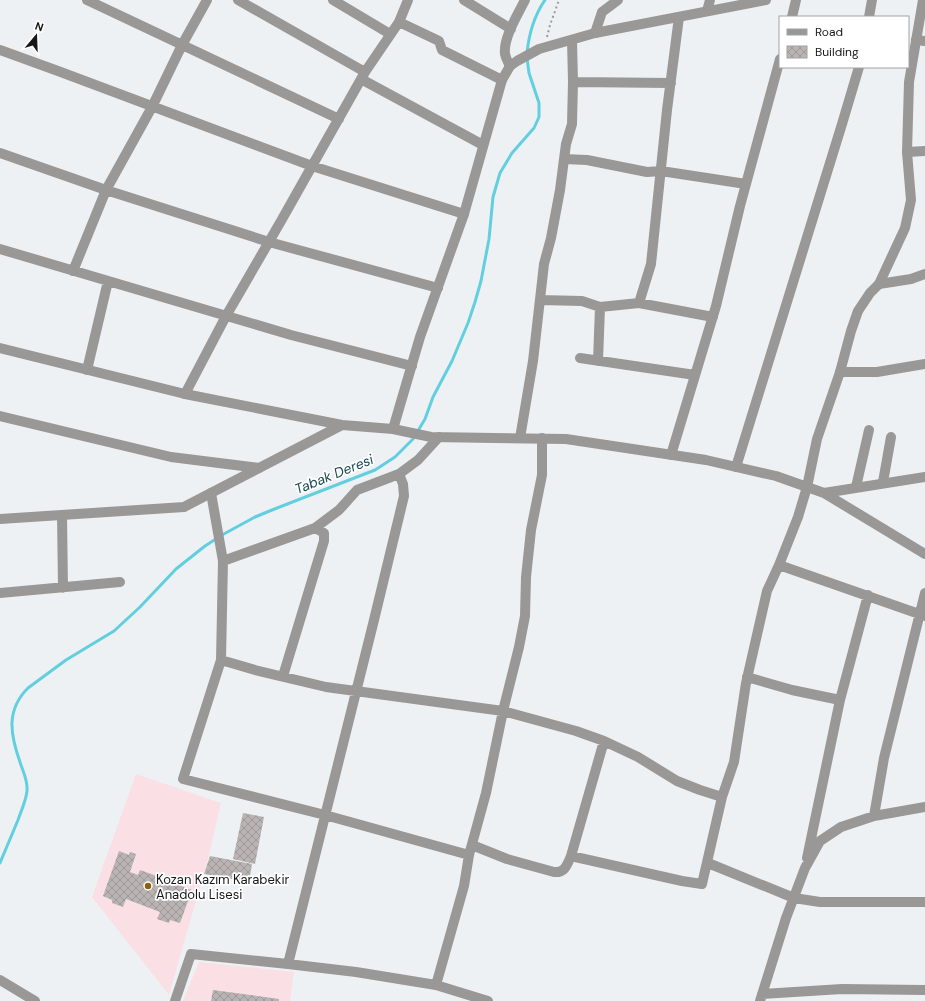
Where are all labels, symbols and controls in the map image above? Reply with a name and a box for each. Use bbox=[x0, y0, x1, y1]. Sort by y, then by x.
north arrow bbox=[16, 16, 56, 56]
legend bbox=[779, 16, 909, 68]
text: N bbox=[33, 19, 45, 34]
text: Road bbox=[815, 24, 843, 40]
text: Building bbox=[815, 44, 859, 60]
water label: Tabak Deresi bbox=[292, 450, 377, 498]
place label: Kozan Kazım Karabekir Anadolu Lisesi bbox=[156, 871, 290, 903]
marker: Kozan Kazım Karabekir Anadolu Lisesi bbox=[143, 881, 153, 891]

